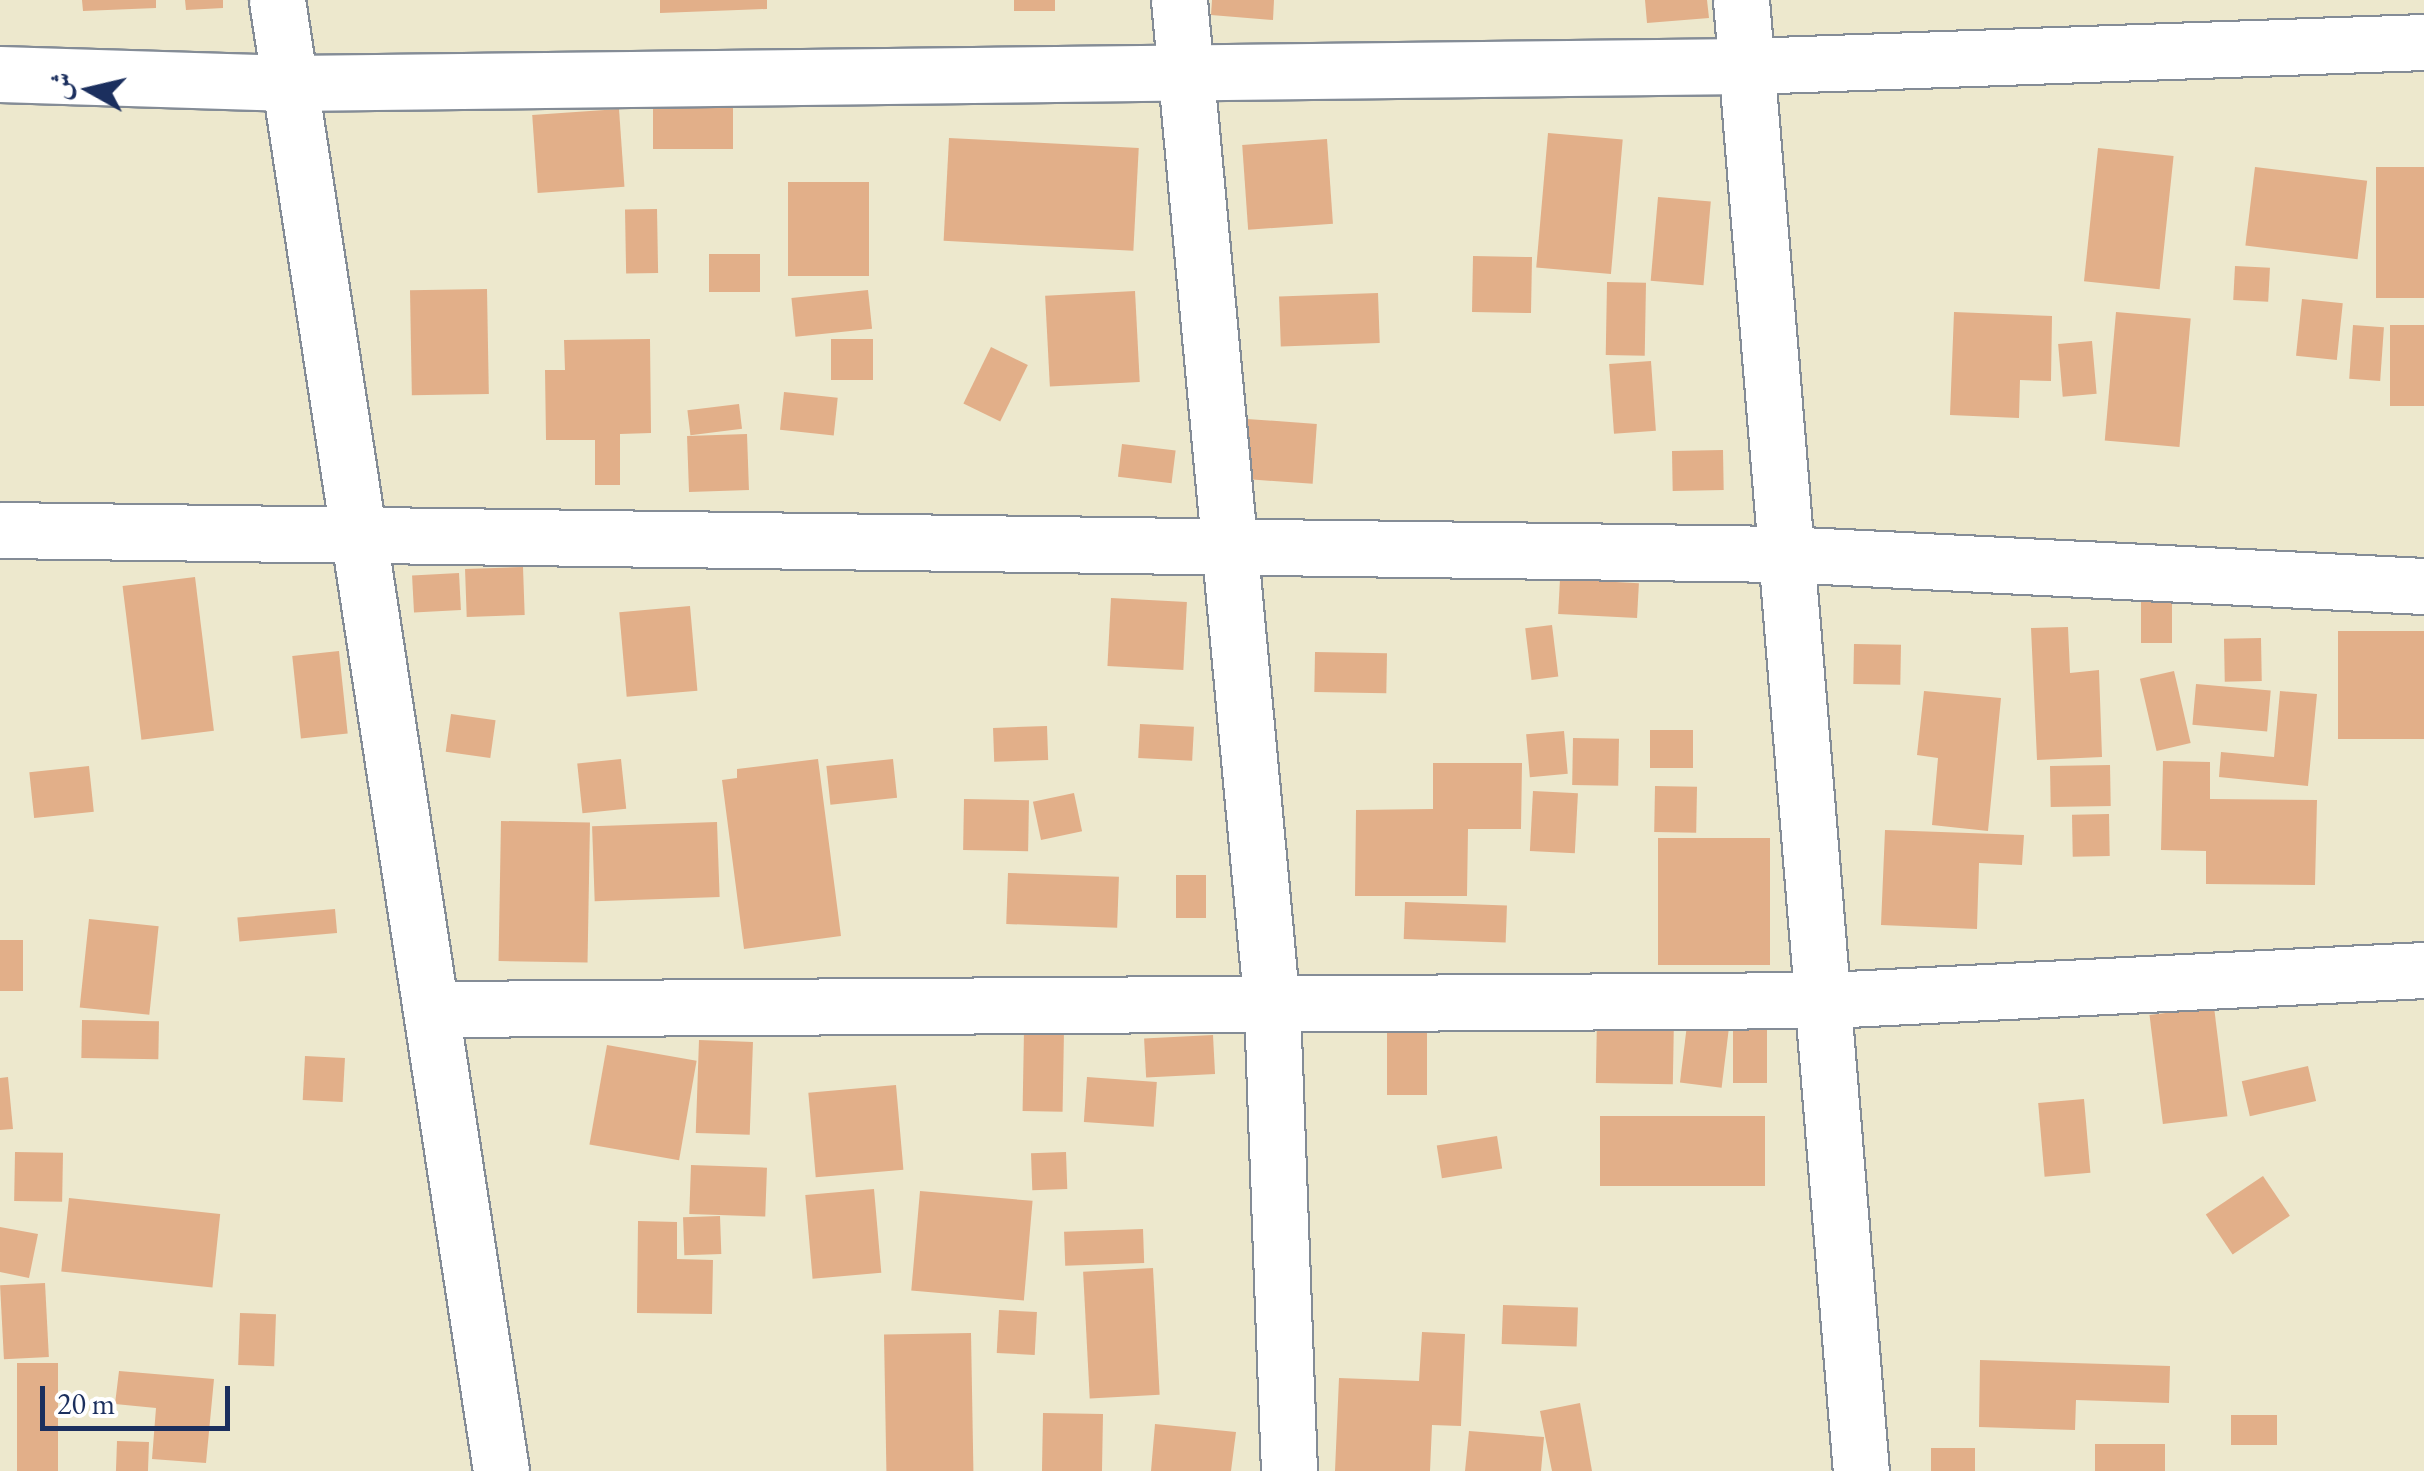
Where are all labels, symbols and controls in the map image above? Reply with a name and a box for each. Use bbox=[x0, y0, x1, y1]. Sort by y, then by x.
north arrow bbox=[40, 40, 140, 140]
text: ش bbox=[41, 70, 80, 102]
scale bar bbox=[45, 1366, 235, 1428]
text: 20 m bbox=[57, 1384, 115, 1423]

